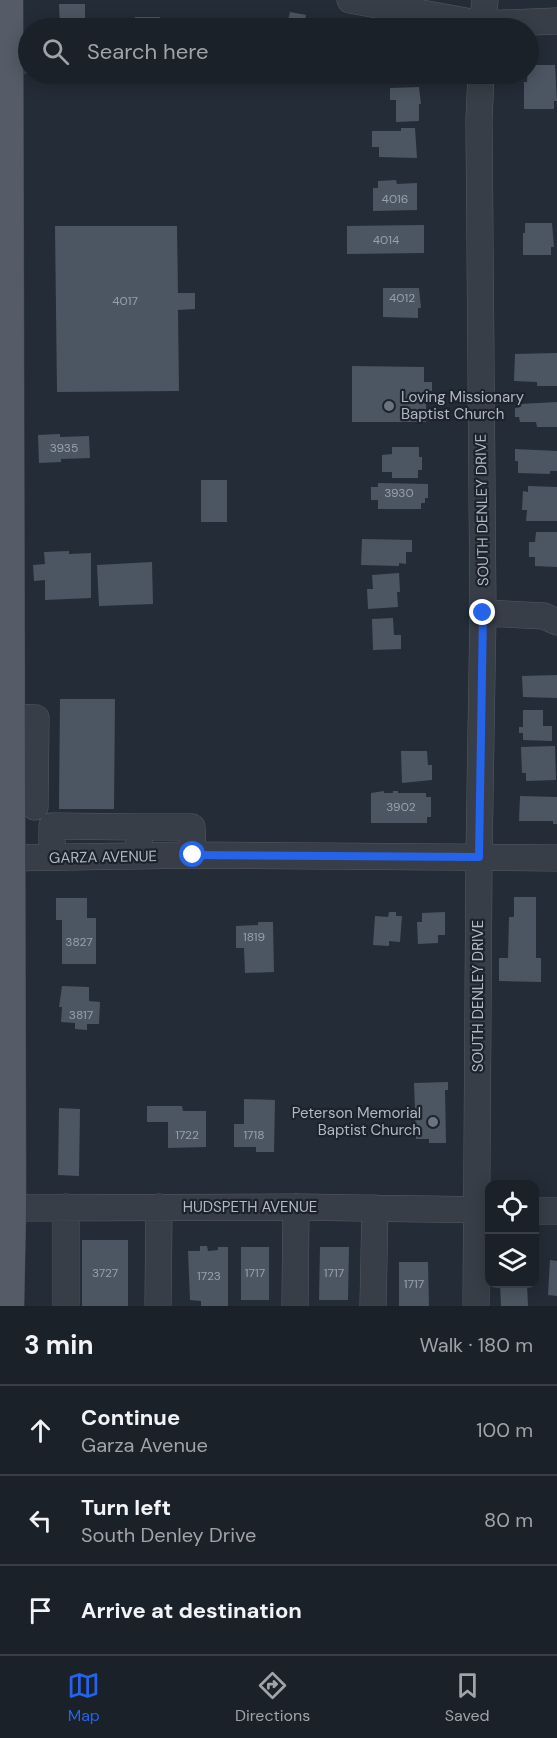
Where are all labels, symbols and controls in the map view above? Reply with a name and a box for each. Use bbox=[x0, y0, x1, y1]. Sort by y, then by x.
search box bbox=[18, 18, 539, 84]
icon: search bbox=[39, 35, 72, 68]
text: Search here bbox=[87, 37, 208, 66]
house number: 4016 bbox=[382, 191, 408, 207]
house number: 4014 bbox=[373, 232, 399, 248]
house number: 4012 bbox=[389, 290, 415, 306]
house number: 4017 bbox=[112, 293, 138, 309]
place label: Loving Missionary Baptist Church bbox=[401, 387, 525, 424]
marker: Loving Missionary Baptist Church bbox=[382, 399, 396, 413]
street label: SOUTH DENLEY DRIVE bbox=[471, 434, 493, 586]
house number: 3935 bbox=[50, 440, 78, 456]
house number: 3930 bbox=[384, 485, 414, 501]
route end bbox=[469, 599, 495, 625]
house number: 3902 bbox=[386, 799, 416, 815]
route start bbox=[179, 841, 205, 867]
street label: GARZA AVENUE bbox=[49, 846, 157, 868]
street label: SOUTH DENLEY DRIVE bbox=[468, 920, 488, 1072]
house number: 1819 bbox=[243, 929, 265, 945]
house number: 3827 bbox=[65, 934, 93, 950]
house number: 3817 bbox=[69, 1007, 93, 1023]
place label: Peterson Memorial Baptist Church bbox=[292, 1103, 421, 1140]
marker: Peterson Memorial Baptist Church bbox=[426, 1115, 440, 1129]
house number: 1722 bbox=[175, 1127, 199, 1143]
house number: 1718 bbox=[243, 1127, 265, 1143]
map controls bbox=[485, 1180, 539, 1288]
button: locate bbox=[485, 1180, 539, 1234]
street label: HUDSPETH AVENUE bbox=[183, 1197, 317, 1217]
button: layers bbox=[485, 1234, 539, 1288]
house number: 3727 bbox=[92, 1265, 118, 1281]
house number: 1717 bbox=[245, 1265, 265, 1281]
house number: 1717 bbox=[324, 1265, 344, 1281]
house number: 1723 bbox=[197, 1268, 221, 1284]
house number: 1717 bbox=[404, 1276, 424, 1292]
text: 3 min bbox=[24, 1328, 93, 1362]
text: Walk · 180 m bbox=[419, 1332, 533, 1358]
text: Continue bbox=[81, 1403, 180, 1432]
icon: ahead bbox=[24, 1414, 57, 1447]
text: 100 m bbox=[476, 1417, 533, 1443]
text: Garza Avenue bbox=[81, 1432, 208, 1458]
text: Turn left bbox=[81, 1493, 171, 1522]
icon: left bbox=[24, 1504, 57, 1537]
text: 80 m bbox=[484, 1507, 533, 1533]
text: South Denley Drive bbox=[81, 1522, 256, 1548]
icon: arrive bbox=[24, 1594, 57, 1627]
text: Arrive at destination bbox=[81, 1596, 302, 1625]
tab: Map bbox=[67, 1669, 100, 1726]
tab: Directions bbox=[235, 1669, 310, 1726]
tab: Saved bbox=[445, 1669, 490, 1726]

